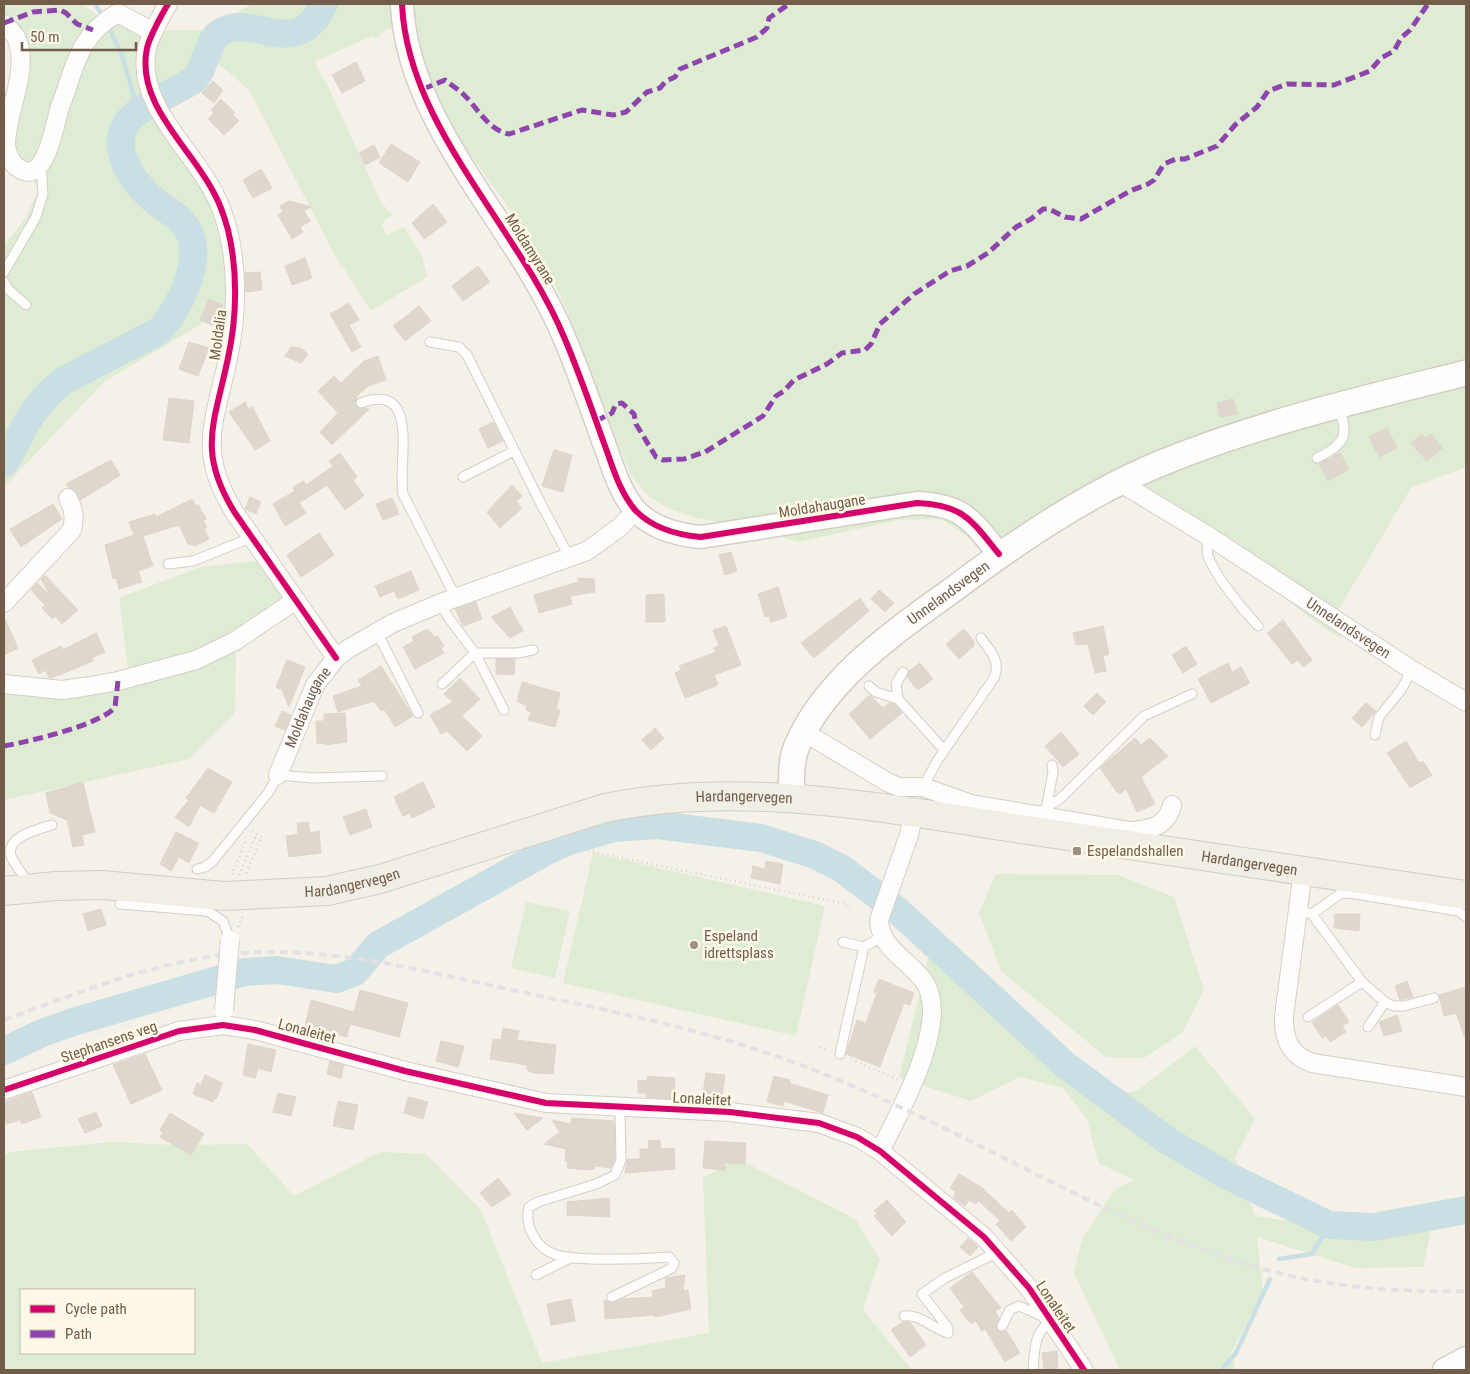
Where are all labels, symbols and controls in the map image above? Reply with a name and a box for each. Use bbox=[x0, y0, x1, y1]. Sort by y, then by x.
scale bar bbox=[22, 20, 136, 52]
text: 50 m bbox=[30, 28, 60, 46]
street label: Moldamyrane bbox=[501, 210, 559, 288]
street label: Moldalia bbox=[206, 308, 230, 362]
street label: Moldahaugane bbox=[777, 490, 867, 522]
street label: Unnelandsvegen bbox=[904, 557, 993, 629]
street label: Unnelandsvegen bbox=[1303, 594, 1394, 662]
street label: Moldahaugane bbox=[281, 663, 335, 750]
street label: Hardangervegen bbox=[695, 787, 793, 807]
place label: Espelandshallen bbox=[1087, 842, 1184, 860]
marker: Espelandshallen bbox=[1071, 845, 1083, 857]
street label: Hardangervegen bbox=[1200, 847, 1299, 879]
street label: Hardangervegen bbox=[304, 864, 402, 901]
place label: Espeland idrettsplass bbox=[704, 927, 774, 962]
marker: Espeland idrettsplass bbox=[688, 939, 700, 951]
street label: Lonaleitet bbox=[276, 1015, 338, 1047]
street label: Stephansens veg bbox=[59, 1017, 159, 1067]
street label: Lonaleitet bbox=[672, 1088, 732, 1110]
street label: Lonaleitet bbox=[1032, 1278, 1080, 1336]
legend bbox=[20, 1289, 195, 1354]
text: Cycle path bbox=[65, 1300, 127, 1318]
text: Path bbox=[65, 1325, 92, 1343]

